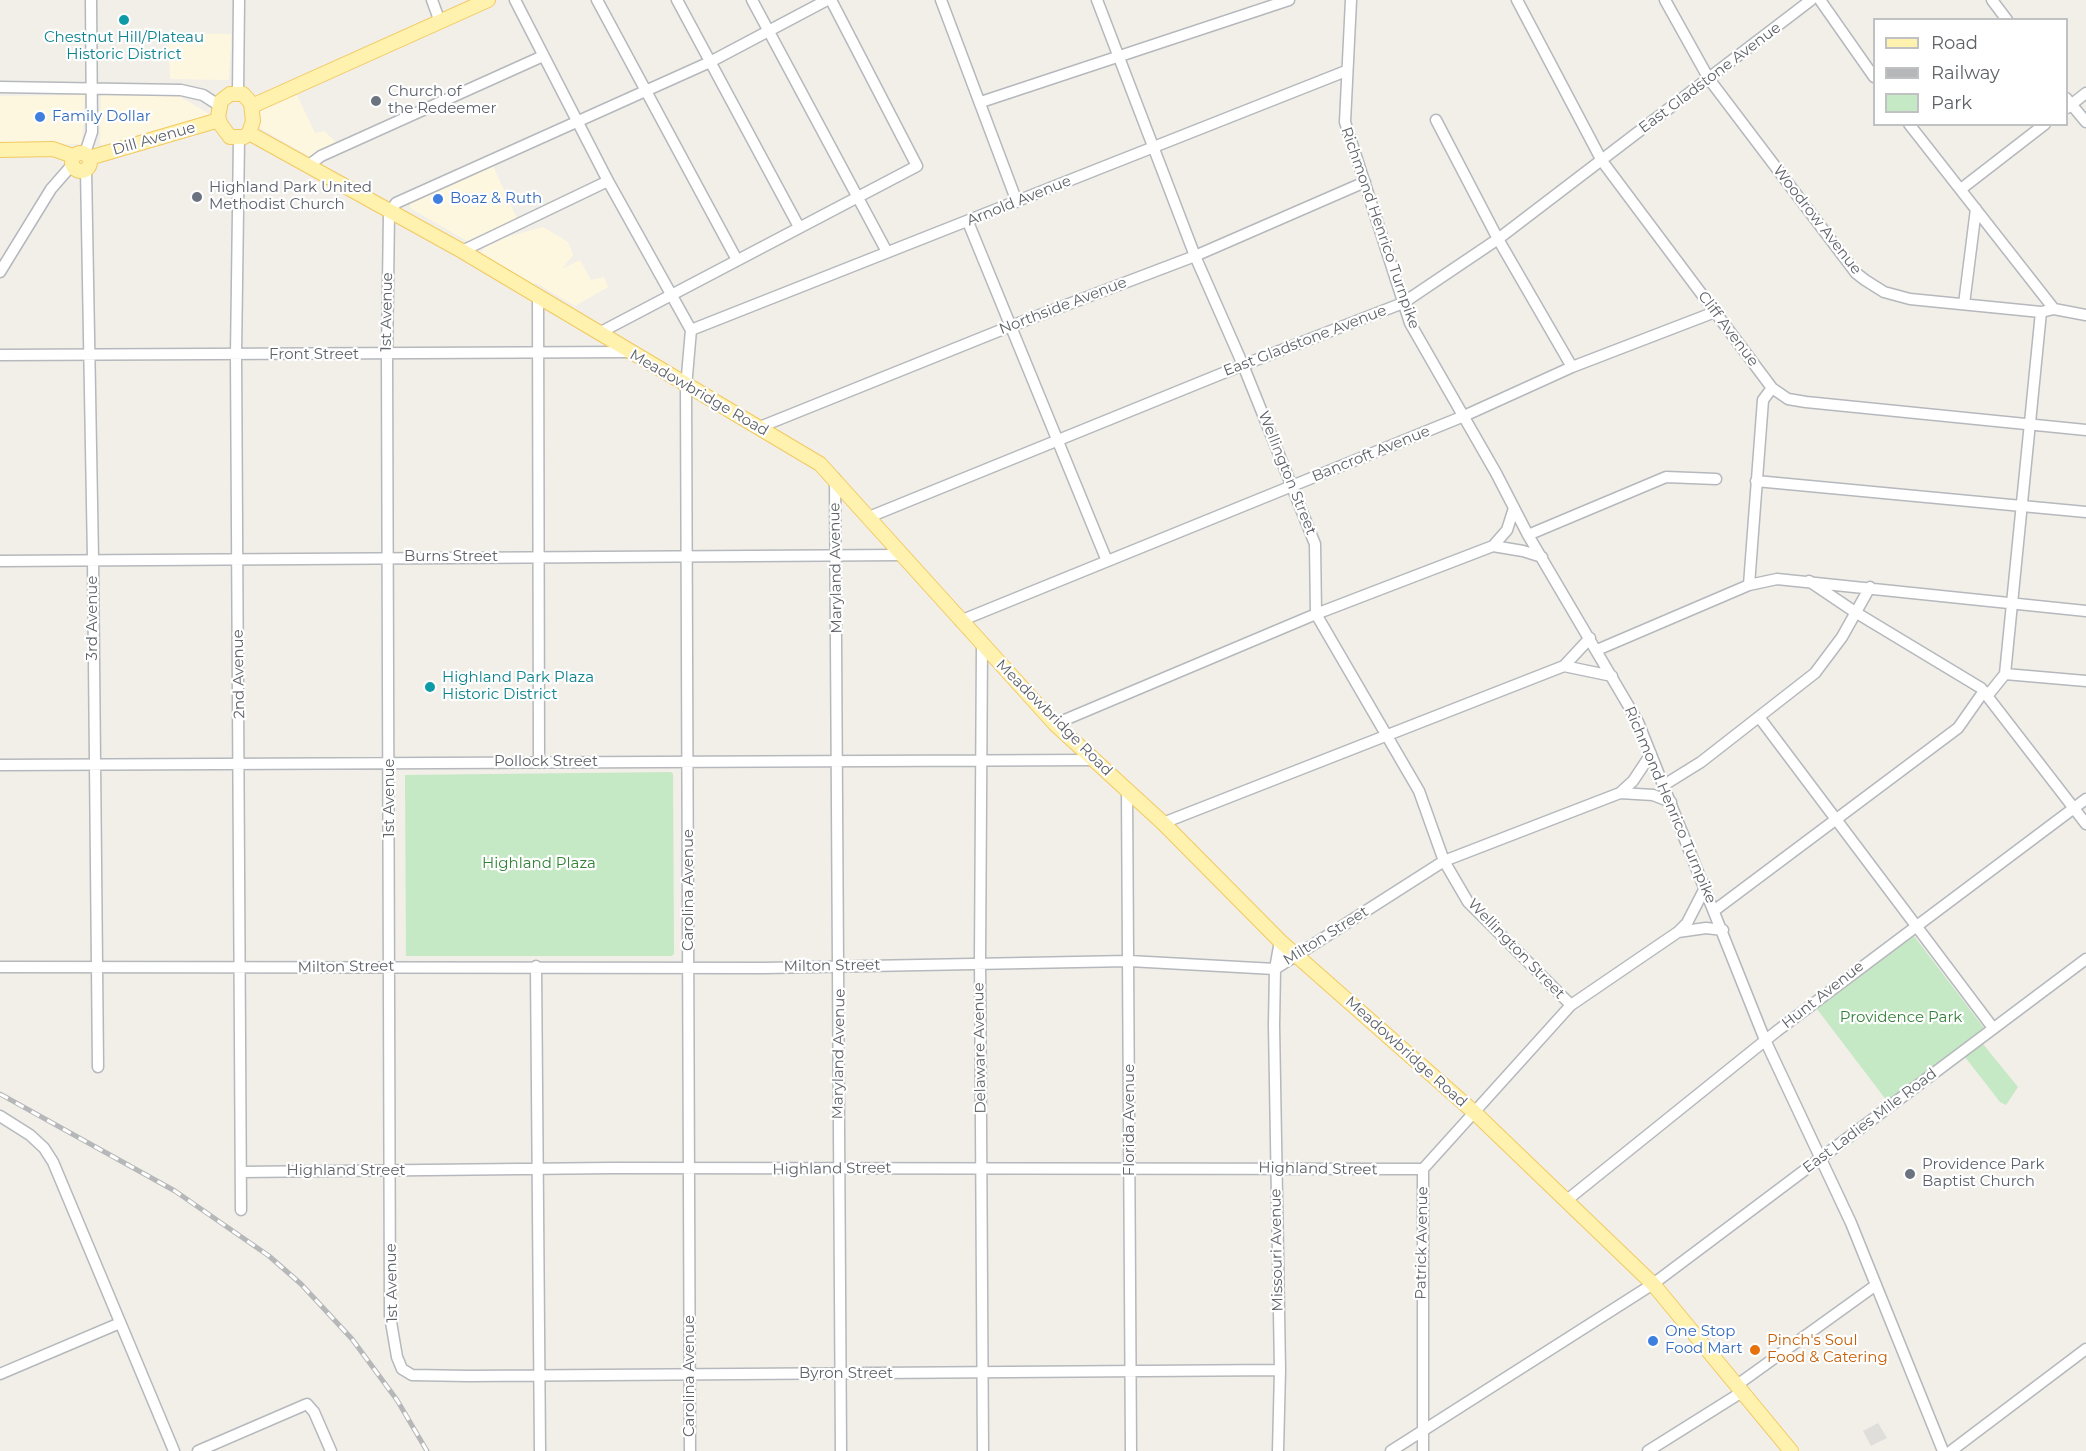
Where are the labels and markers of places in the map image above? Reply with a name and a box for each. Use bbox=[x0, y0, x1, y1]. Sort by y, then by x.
marker: Chestnut Hill/Plateau Historic District bbox=[117, 13, 131, 27]
place label: Chestnut Hill/Plateau Historic District bbox=[44, 29, 204, 64]
place label: Church of the Redeemer bbox=[388, 83, 496, 118]
marker: Church of the Redeemer bbox=[369, 94, 383, 108]
place label: Family Dollar bbox=[52, 108, 151, 126]
marker: Family Dollar bbox=[33, 110, 47, 124]
place label: Highland Park United Methodist Church bbox=[209, 179, 372, 214]
marker: Highland Park United Methodist Church bbox=[190, 190, 204, 204]
place label: Boaz & Ruth bbox=[450, 190, 542, 208]
marker: Boaz & Ruth bbox=[431, 192, 445, 206]
place label: Highland Park Plaza Historic District bbox=[442, 669, 594, 704]
marker: Highland Park Plaza Historic District bbox=[423, 680, 437, 694]
place label: Providence Park Baptist Church bbox=[1922, 1156, 2045, 1191]
marker: Providence Park Baptist Church bbox=[1903, 1167, 1917, 1181]
place label: One Stop Food Mart bbox=[1665, 1323, 1743, 1358]
place label: Pinch's Soul Food & Catering bbox=[1767, 1332, 1888, 1367]
marker: One Stop Food Mart bbox=[1646, 1334, 1660, 1348]
marker: Pinch's Soul Food & Catering bbox=[1748, 1343, 1762, 1357]

